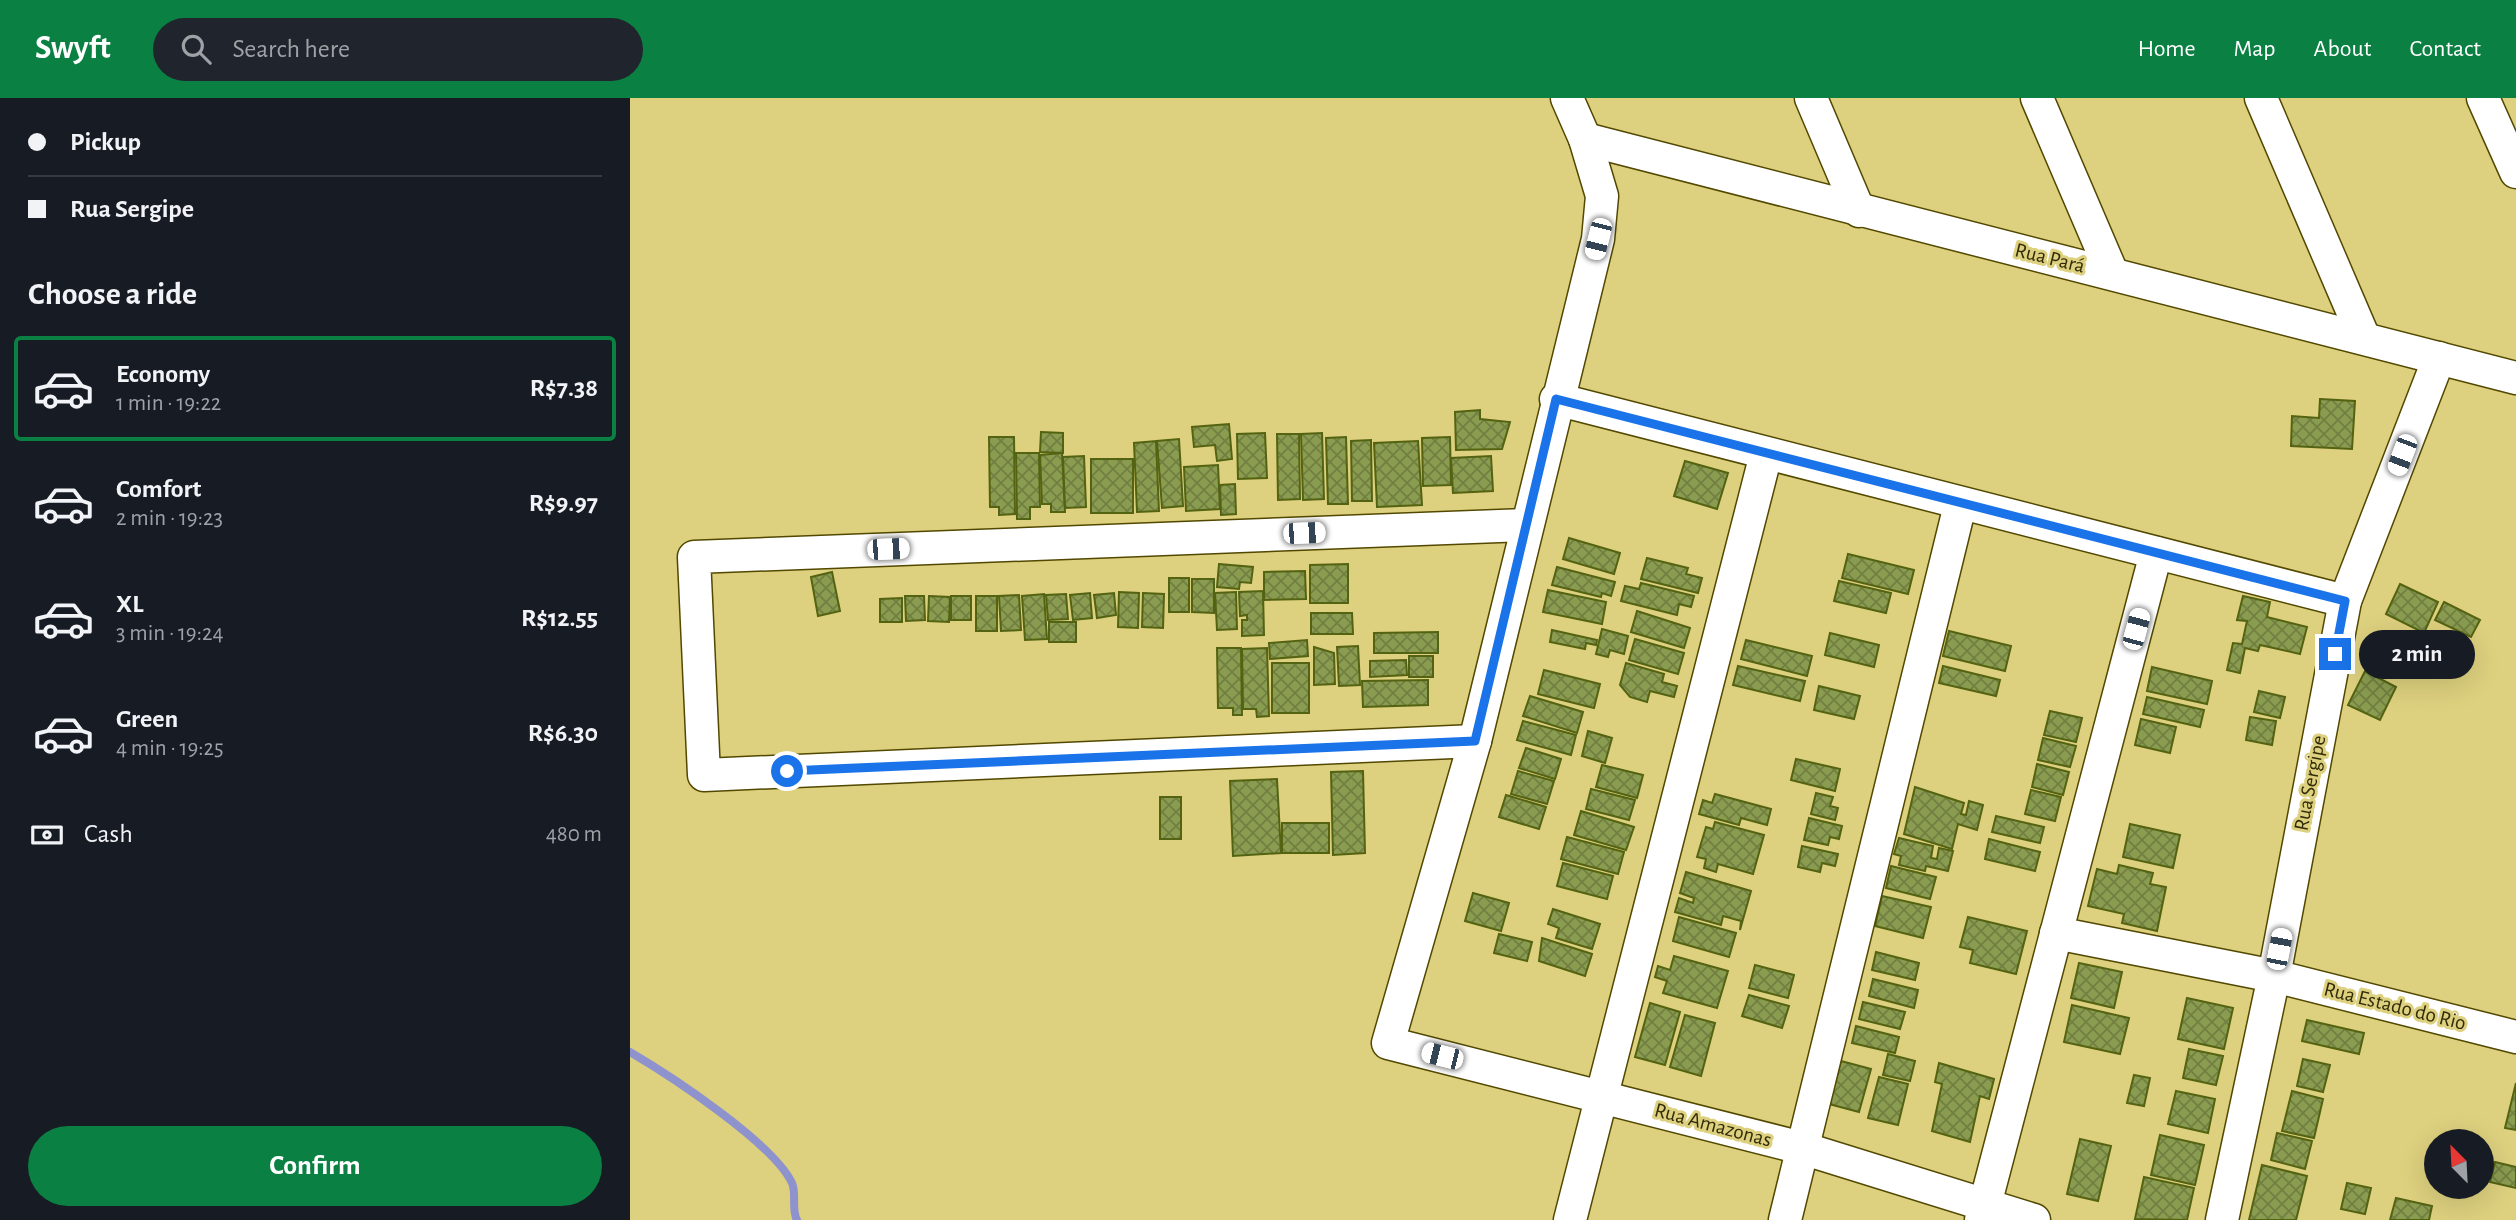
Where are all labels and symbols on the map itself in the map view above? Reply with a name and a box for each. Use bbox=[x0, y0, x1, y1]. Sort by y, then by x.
car bbox=[1583, 216, 1614, 262]
street label: Rua Pará bbox=[2013, 239, 2087, 277]
car bbox=[2385, 432, 2420, 478]
car bbox=[1283, 522, 1326, 544]
car bbox=[867, 538, 910, 560]
car bbox=[2121, 606, 2152, 652]
callout: 2 min bbox=[2360, 630, 2475, 678]
route end bbox=[2319, 638, 2351, 670]
street label: Rua Sergipe bbox=[2290, 734, 2330, 832]
route start bbox=[771, 755, 803, 787]
car bbox=[2265, 926, 2294, 972]
street label: Rua Estado do Rio bbox=[2322, 978, 2468, 1034]
car bbox=[1420, 1041, 1465, 1071]
street label: Rua Amazonas bbox=[1652, 1099, 1774, 1151]
north arrow bbox=[2424, 1129, 2494, 1199]

